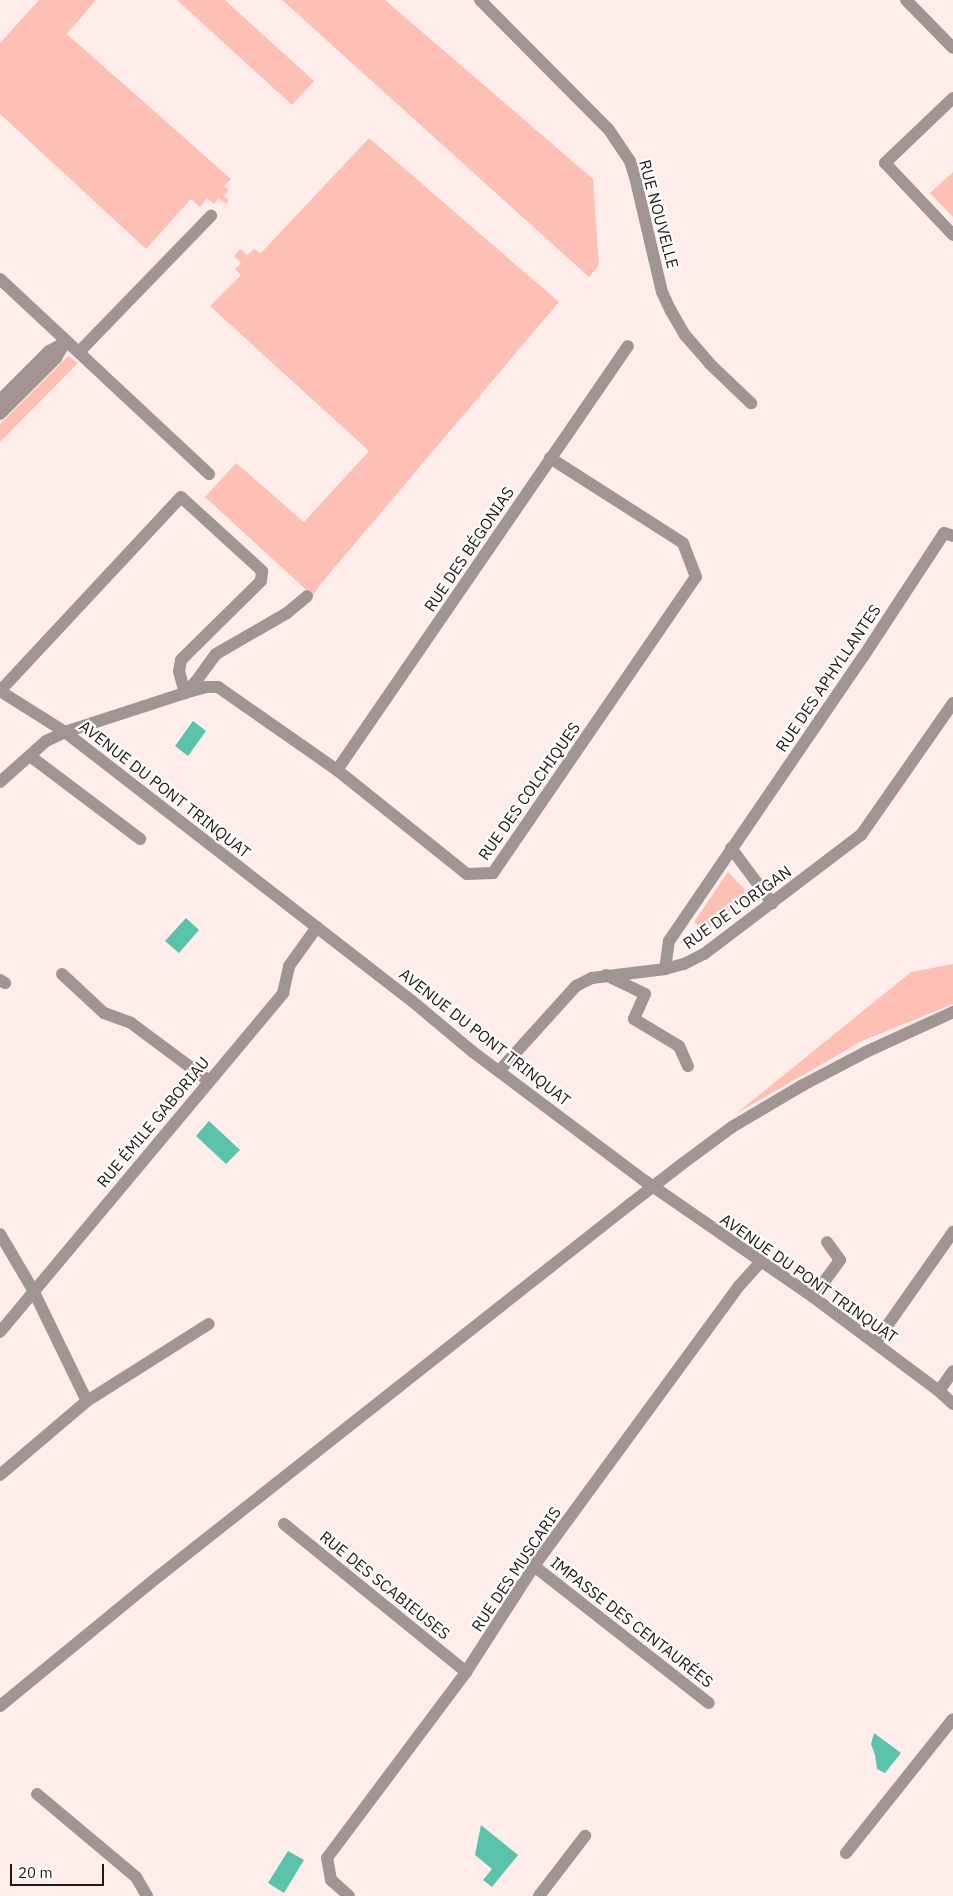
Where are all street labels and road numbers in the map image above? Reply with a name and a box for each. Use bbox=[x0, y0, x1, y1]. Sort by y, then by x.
street label: RUE NOUVELLE bbox=[635, 157, 683, 271]
street label: RUE DES BÉGONIAS bbox=[420, 483, 518, 615]
street label: RUE DES APHYLLANTES bbox=[772, 601, 884, 755]
street label: AVENUE DU PONT TRINQUAT bbox=[76, 716, 254, 862]
street label: RUE DES COLCHIQUES bbox=[474, 718, 584, 864]
street label: RUE DE L'ORIGAN bbox=[679, 861, 795, 953]
street label: AVENUE DU PONT TRINQUAT bbox=[396, 964, 574, 1110]
street label: RUE ÉMILE GABORIAU bbox=[93, 1053, 213, 1191]
street label: AVENUE DU PONT TRINQUAT bbox=[717, 1209, 901, 1347]
street label: RUE DES MUSCARIS bbox=[467, 1503, 565, 1635]
street label: RUE DES SCABIEUSES bbox=[316, 1527, 454, 1643]
street label: IMPASSE DES CENTAURÉES bbox=[547, 1553, 717, 1691]

